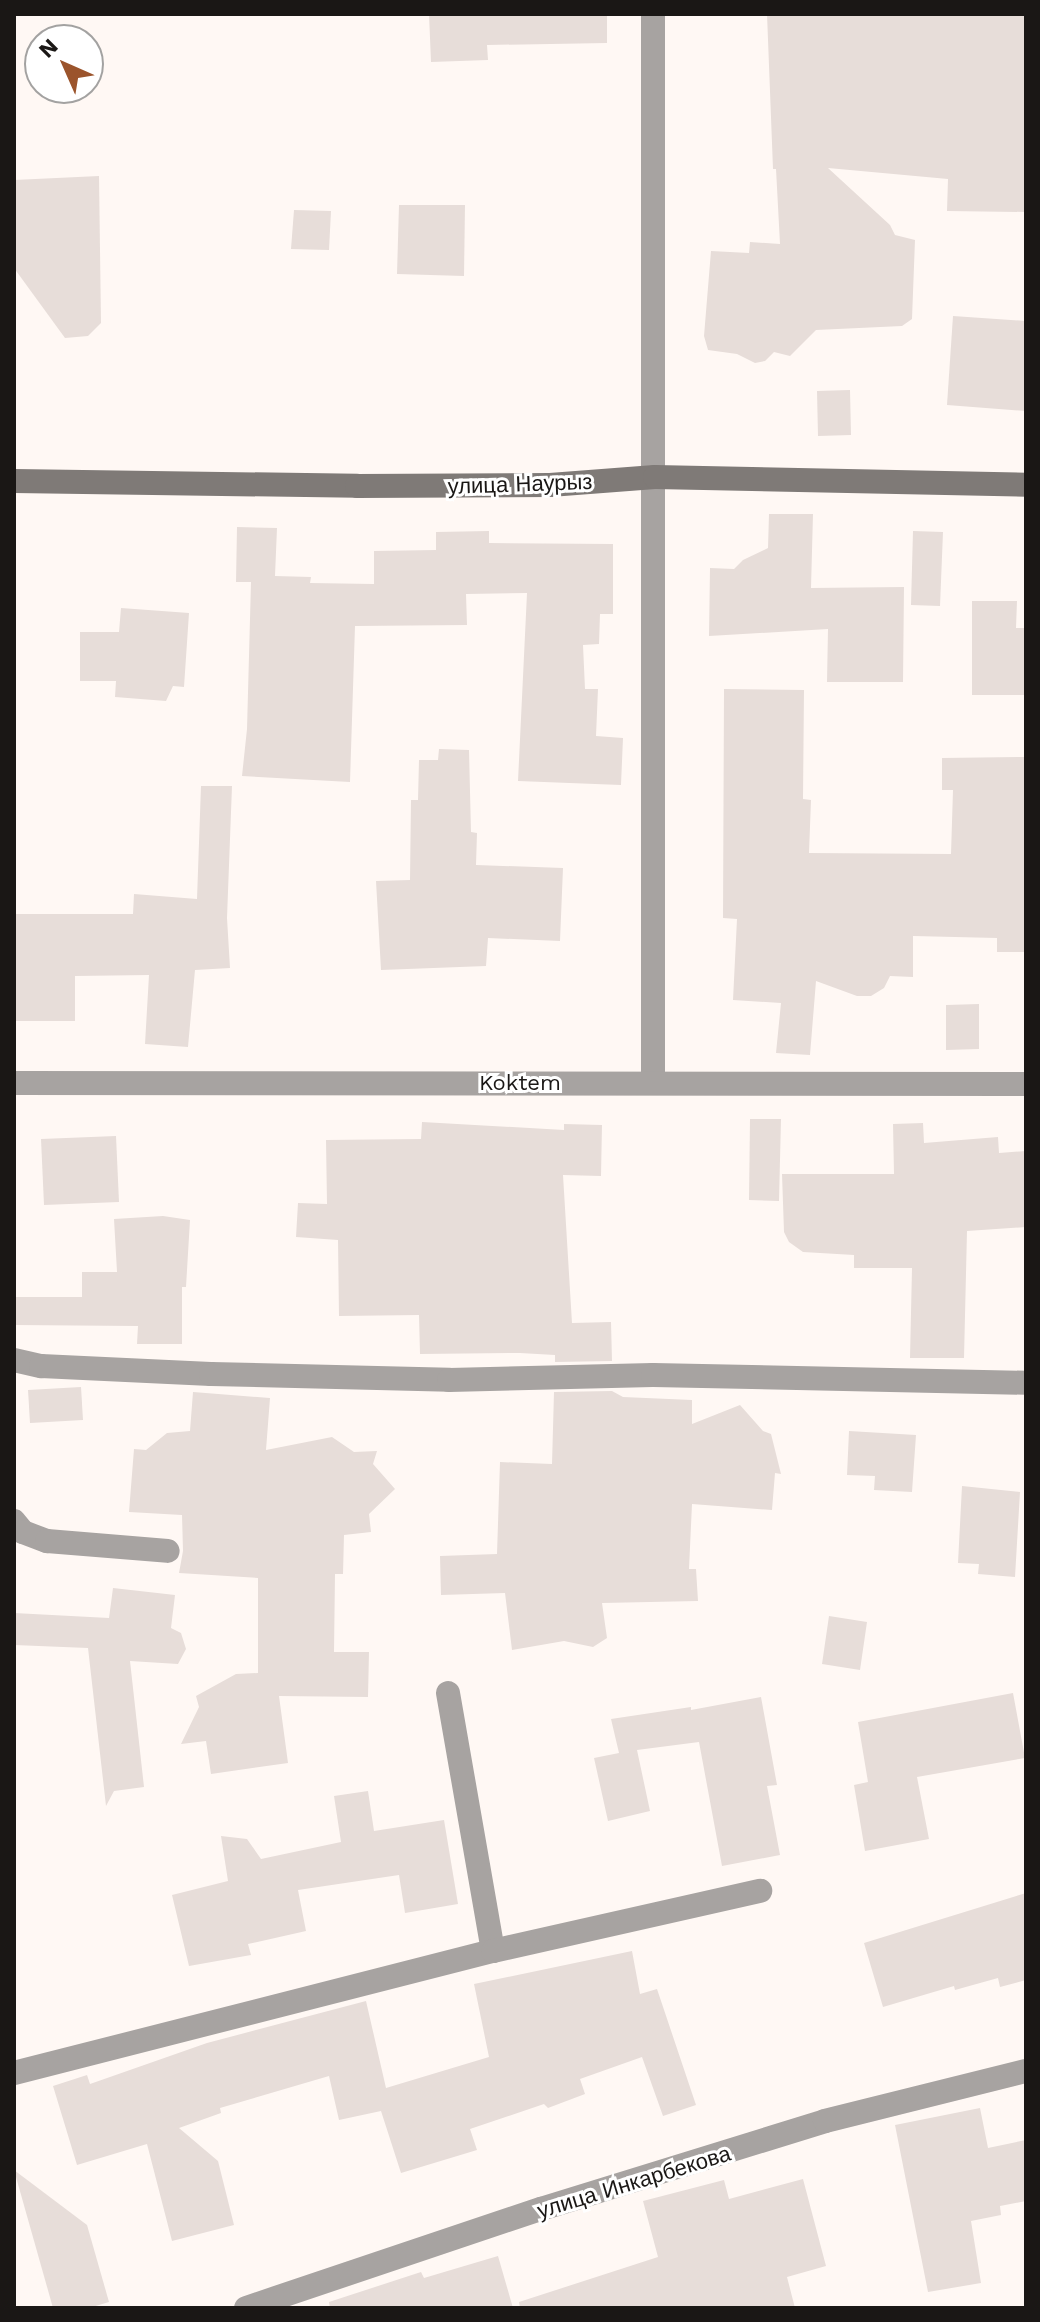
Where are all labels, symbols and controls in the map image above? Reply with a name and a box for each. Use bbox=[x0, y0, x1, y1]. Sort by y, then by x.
north arrow bbox=[24, 24, 104, 104]
text: N bbox=[33, 33, 63, 63]
street label: улица Наурыз bbox=[447, 468, 593, 500]
street label: Koktem bbox=[479, 1070, 561, 1096]
street label: улица Инкарбекова bbox=[534, 2140, 734, 2224]

